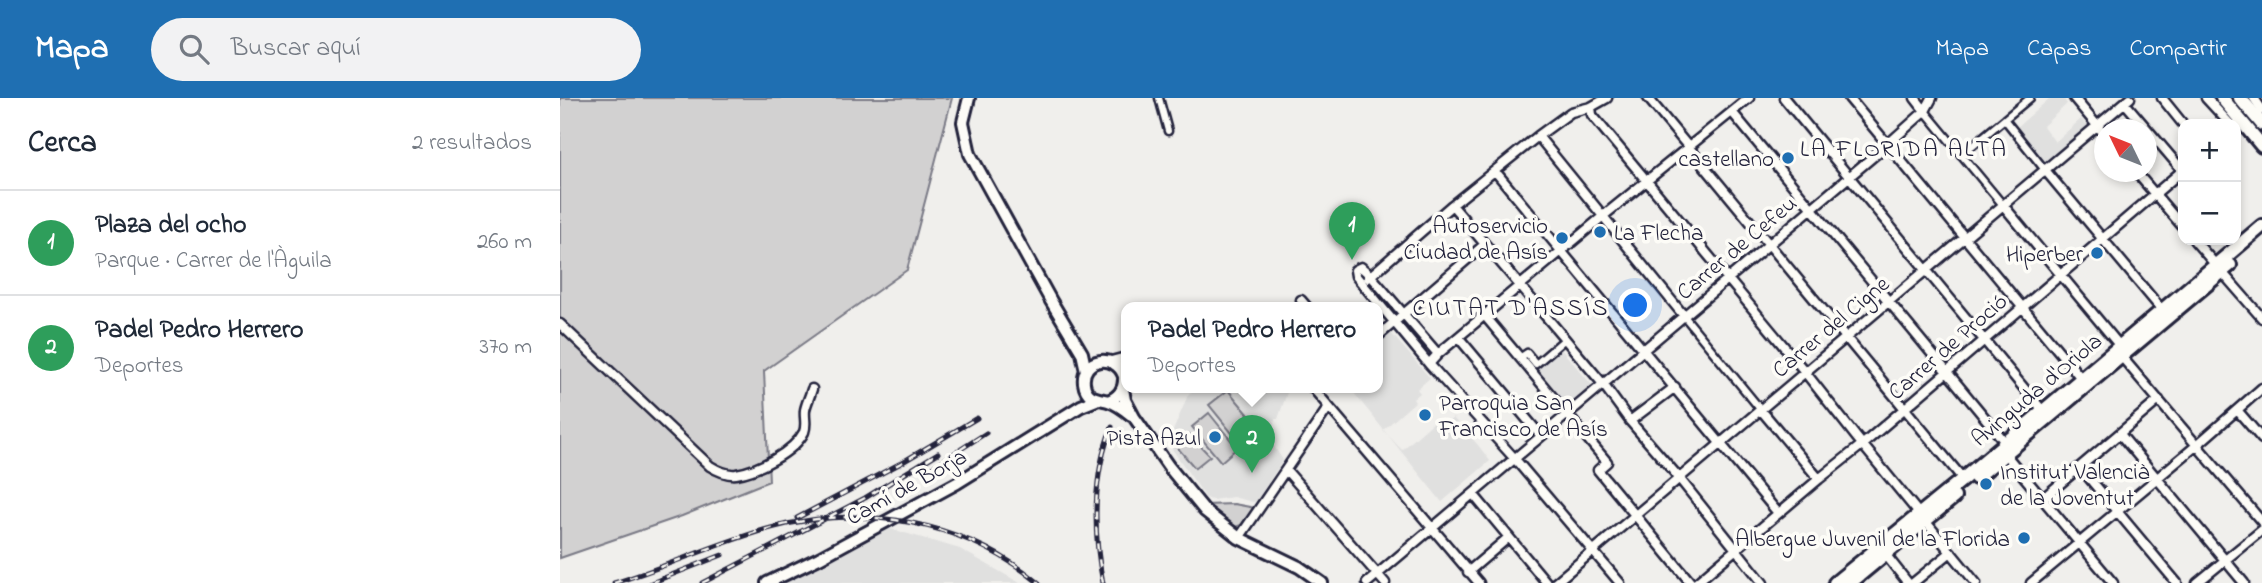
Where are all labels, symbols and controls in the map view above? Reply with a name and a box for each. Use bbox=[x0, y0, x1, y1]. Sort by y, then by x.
search box bbox=[151, 18, 641, 81]
text: Mapa bbox=[35, 25, 109, 73]
icon: search bbox=[175, 30, 213, 68]
text: Buscar aquí bbox=[231, 30, 361, 68]
text: Mapa bbox=[1936, 32, 1989, 67]
text: Capas bbox=[2027, 32, 2091, 67]
text: Compartir bbox=[2129, 32, 2227, 67]
north arrow bbox=[2094, 119, 2157, 182]
map controls bbox=[2178, 119, 2241, 245]
button: + bbox=[2178, 119, 2241, 182]
text: Cerca bbox=[28, 122, 97, 166]
text: 2 resultados bbox=[412, 127, 532, 160]
district label: LA FLORIDA ALTA bbox=[1800, 133, 2008, 168]
place label: castellano bbox=[1678, 144, 1774, 177]
marker: castellano bbox=[1780, 150, 1796, 166]
button: − bbox=[2178, 182, 2241, 245]
street label: Carrer de Cefeu bbox=[1670, 189, 1805, 309]
pin: 1 bbox=[1329, 202, 1375, 260]
text: Plaza del ocho bbox=[95, 207, 246, 245]
place label: Autoservicio Ciudad de Asís bbox=[1403, 211, 1548, 270]
place label: La Flecha bbox=[1614, 218, 1703, 251]
marker: La Flecha bbox=[1592, 224, 1608, 240]
text: 1 bbox=[47, 226, 55, 259]
text: 260 m bbox=[477, 226, 532, 259]
marker: Autoservicio Ciudad de Asís bbox=[1554, 230, 1570, 246]
place label: Hiperber bbox=[2006, 239, 2084, 272]
text: Parque · Carrer de l'Àguila bbox=[95, 245, 332, 278]
marker: Hiperber bbox=[2089, 245, 2105, 261]
street label: Carrer del Cigne bbox=[1766, 269, 1899, 388]
street label: Carrer de Proció bbox=[1882, 287, 2016, 409]
your location bbox=[1618, 288, 1652, 322]
district label: CIUTAT D'ASSÍS bbox=[1412, 292, 1610, 327]
popup bbox=[1121, 302, 1383, 393]
text: Padel Pedro Herrero bbox=[95, 312, 304, 350]
text: Padel Pedro Herrero bbox=[1148, 312, 1356, 350]
street label: Avinguda d'Oriola bbox=[1965, 326, 2111, 456]
text: 2 bbox=[45, 331, 57, 364]
text: 370 m bbox=[479, 331, 532, 364]
text: Deportes bbox=[95, 350, 184, 383]
text: Deportes bbox=[1148, 350, 1236, 383]
place label: Parroquia San Francisco de Asís bbox=[1438, 388, 1608, 447]
marker: Parroquia San Francisco de Asís bbox=[1417, 407, 1433, 423]
pin: 2 bbox=[1229, 415, 1275, 473]
place label: Pista Azul bbox=[1107, 423, 1201, 456]
marker: Pista Azul bbox=[1207, 429, 1223, 445]
street label: Camí de Borja bbox=[841, 441, 974, 535]
place label: Institut Valencià de la Joventut bbox=[2000, 457, 2150, 516]
marker: Institut Valencià de la Joventut bbox=[1978, 476, 1994, 492]
place label: Albergue Juvenil de la Florida bbox=[1735, 524, 2010, 558]
marker: Albergue Juvenil de la Florida bbox=[2016, 530, 2032, 546]

